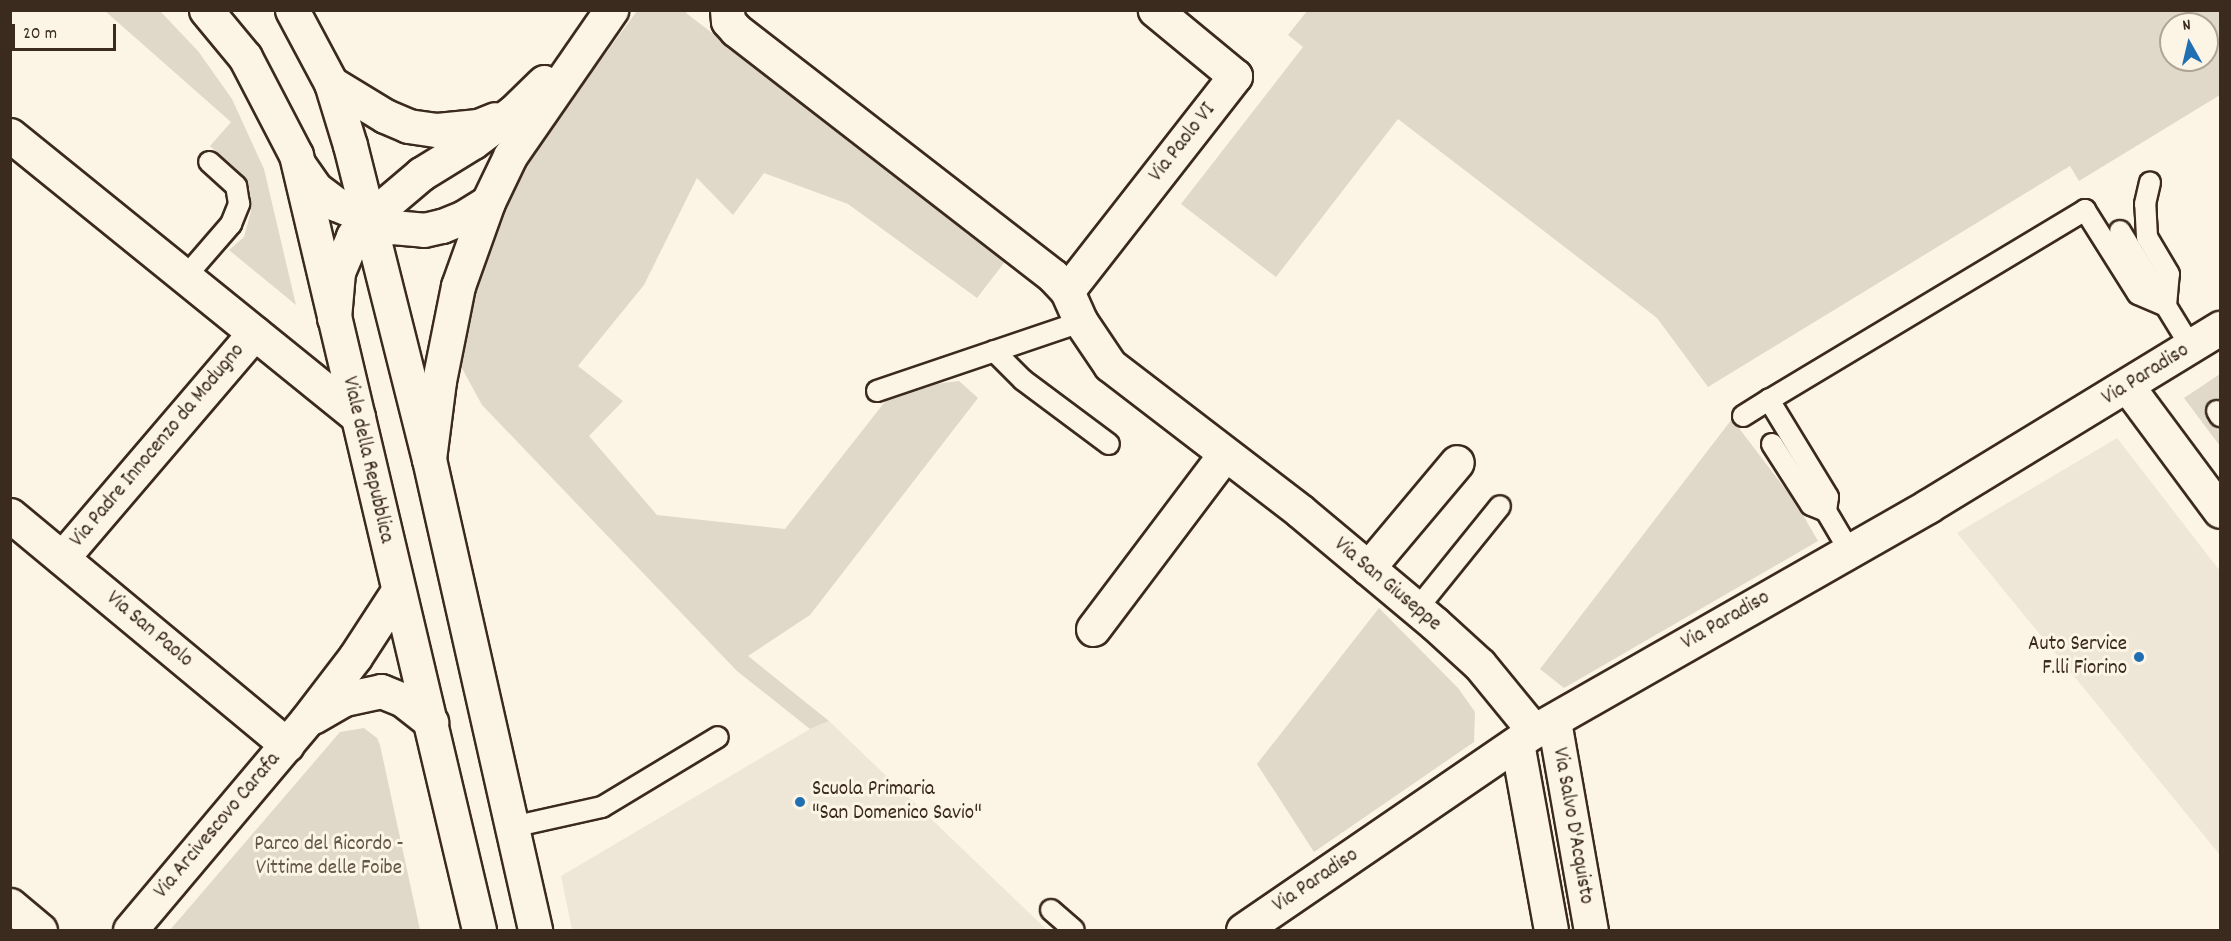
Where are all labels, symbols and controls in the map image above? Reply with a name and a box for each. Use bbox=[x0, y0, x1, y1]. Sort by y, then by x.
scale bar bbox=[15, 12, 118, 50]
north arrow bbox=[2159, 12, 2219, 72]
text: N bbox=[2181, 14, 2192, 38]
text: 20 m bbox=[23, 22, 57, 47]
street label: Via Paolo VI bbox=[1144, 99, 1222, 187]
street label: Via Paradiso bbox=[2098, 338, 2194, 412]
street label: Via Padre Innocenzo da Modugno bbox=[66, 339, 250, 553]
street label: Viale della Repubblica bbox=[336, 374, 398, 546]
street label: Via San Giuseppe bbox=[1328, 533, 1446, 637]
street label: Via Paradiso bbox=[1677, 586, 1775, 656]
street label: Via San Paolo bbox=[101, 587, 197, 673]
place label: Auto Service F.lli Fiorino bbox=[2028, 632, 2127, 682]
marker: Auto Service F.lli Fiorino bbox=[2132, 650, 2146, 664]
street label: Via Salvo D'Acquisto bbox=[1546, 746, 1598, 906]
street label: Via Arcivescovo Carafa bbox=[150, 748, 286, 904]
place label: Scuola Primaria "San Domenico Savio" bbox=[812, 777, 982, 827]
marker: Scuola Primaria "San Domenico Savio" bbox=[793, 795, 807, 809]
park label: Parco del Ricordo - Vittime delle Foibe bbox=[254, 832, 404, 882]
street label: Via Paradiso bbox=[1269, 843, 1363, 919]

